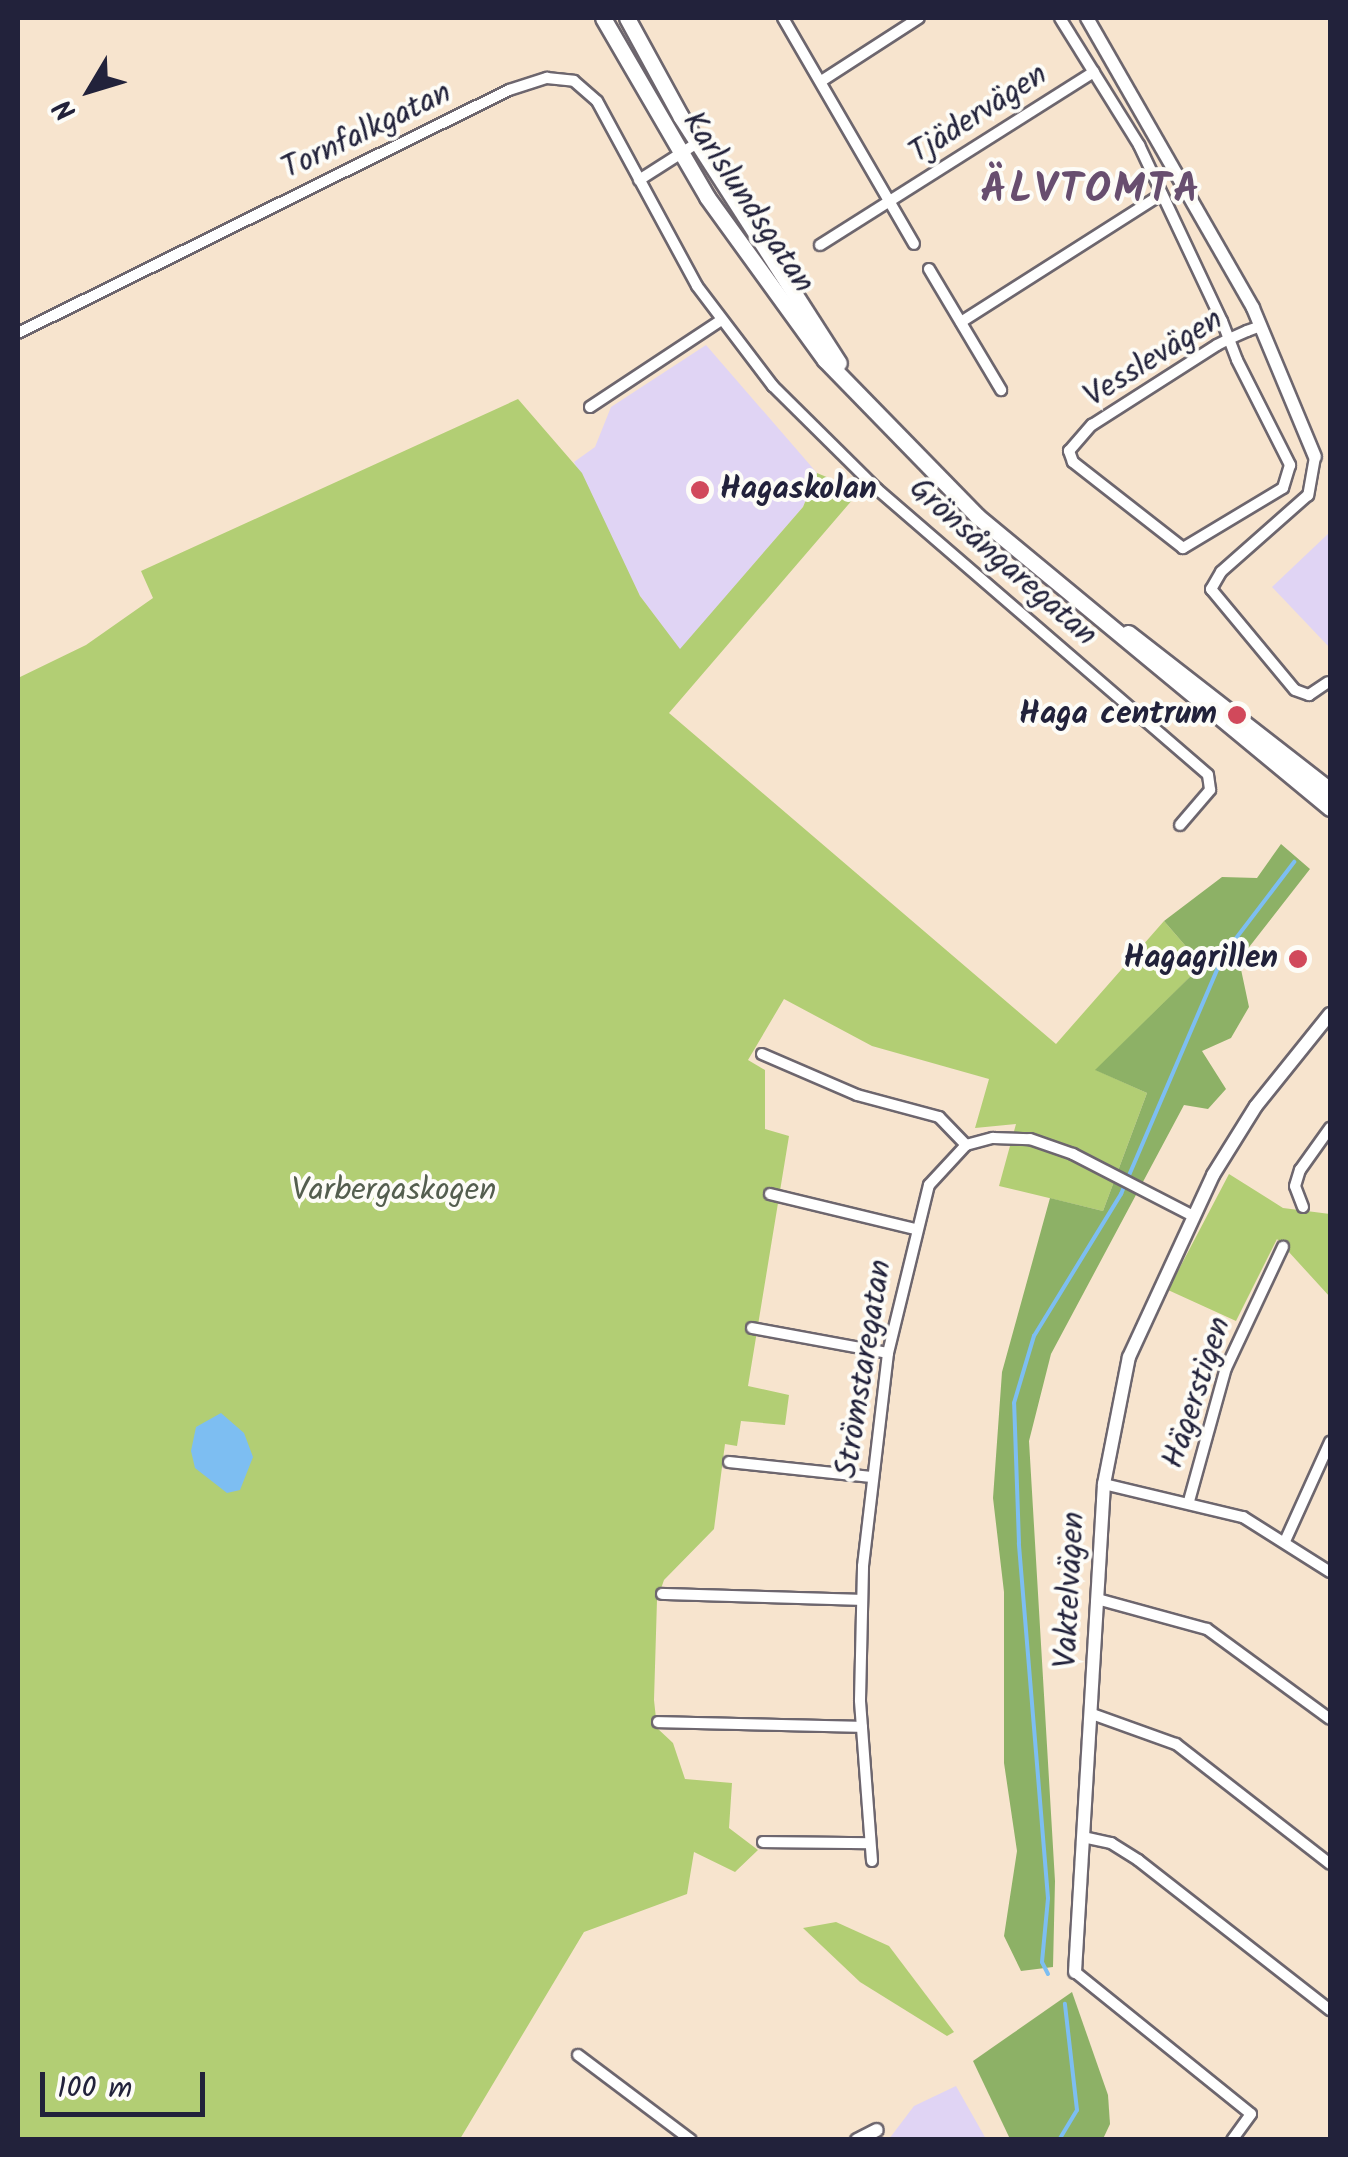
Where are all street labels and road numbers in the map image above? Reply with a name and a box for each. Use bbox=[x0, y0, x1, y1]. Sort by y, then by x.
street label: Tjädervägen bbox=[903, 56, 1055, 174]
street label: Tornfalkgatan bbox=[276, 74, 458, 190]
street label: Karlslundsgatan bbox=[672, 105, 822, 301]
street label: Vesslevägen bbox=[1078, 301, 1230, 417]
street label: Grönsångaregatan bbox=[900, 471, 1104, 655]
street label: Strömstaregatan bbox=[829, 1257, 901, 1481]
street label: Hägerstigen bbox=[1155, 1312, 1241, 1474]
street label: Vaktelvägen bbox=[1048, 1511, 1094, 1669]

